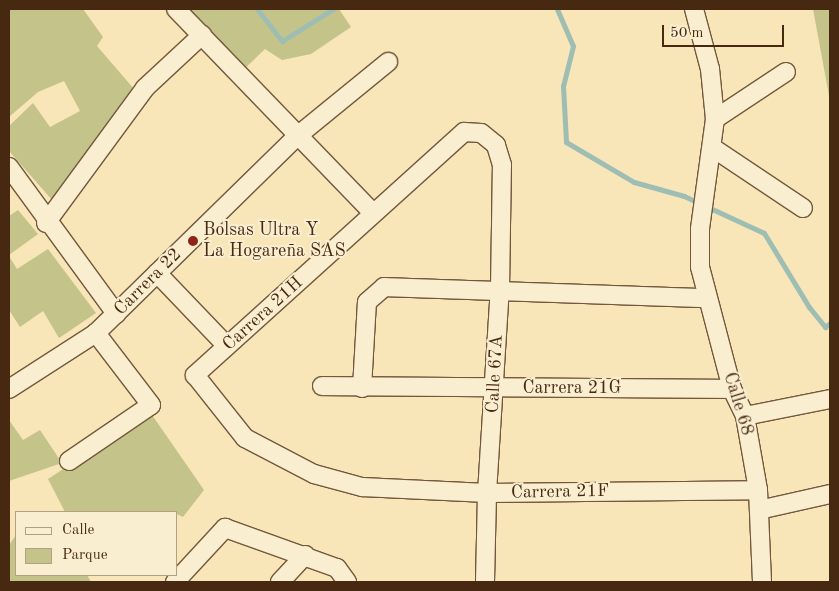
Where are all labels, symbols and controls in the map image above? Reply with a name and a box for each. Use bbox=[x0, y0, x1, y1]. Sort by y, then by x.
scale bar bbox=[664, 15, 786, 47]
text: 50 m bbox=[670, 26, 704, 41]
place label: Bolsas Ultra Y La Hogareña SAS bbox=[203, 220, 346, 262]
marker: Bolsas Ultra Y La Hogareña SAS bbox=[187, 235, 199, 247]
street label: Carrera 22 bbox=[110, 244, 186, 320]
street label: Carrera 21H bbox=[218, 272, 308, 356]
street label: Calle 67A bbox=[482, 334, 508, 414]
street label: Calle 68 bbox=[718, 370, 758, 438]
street label: Carrera 21G bbox=[522, 377, 622, 399]
street label: Carrera 21F bbox=[511, 480, 609, 504]
legend bbox=[15, 511, 178, 576]
text: Calle bbox=[62, 523, 94, 538]
text: Parque bbox=[62, 548, 108, 563]

